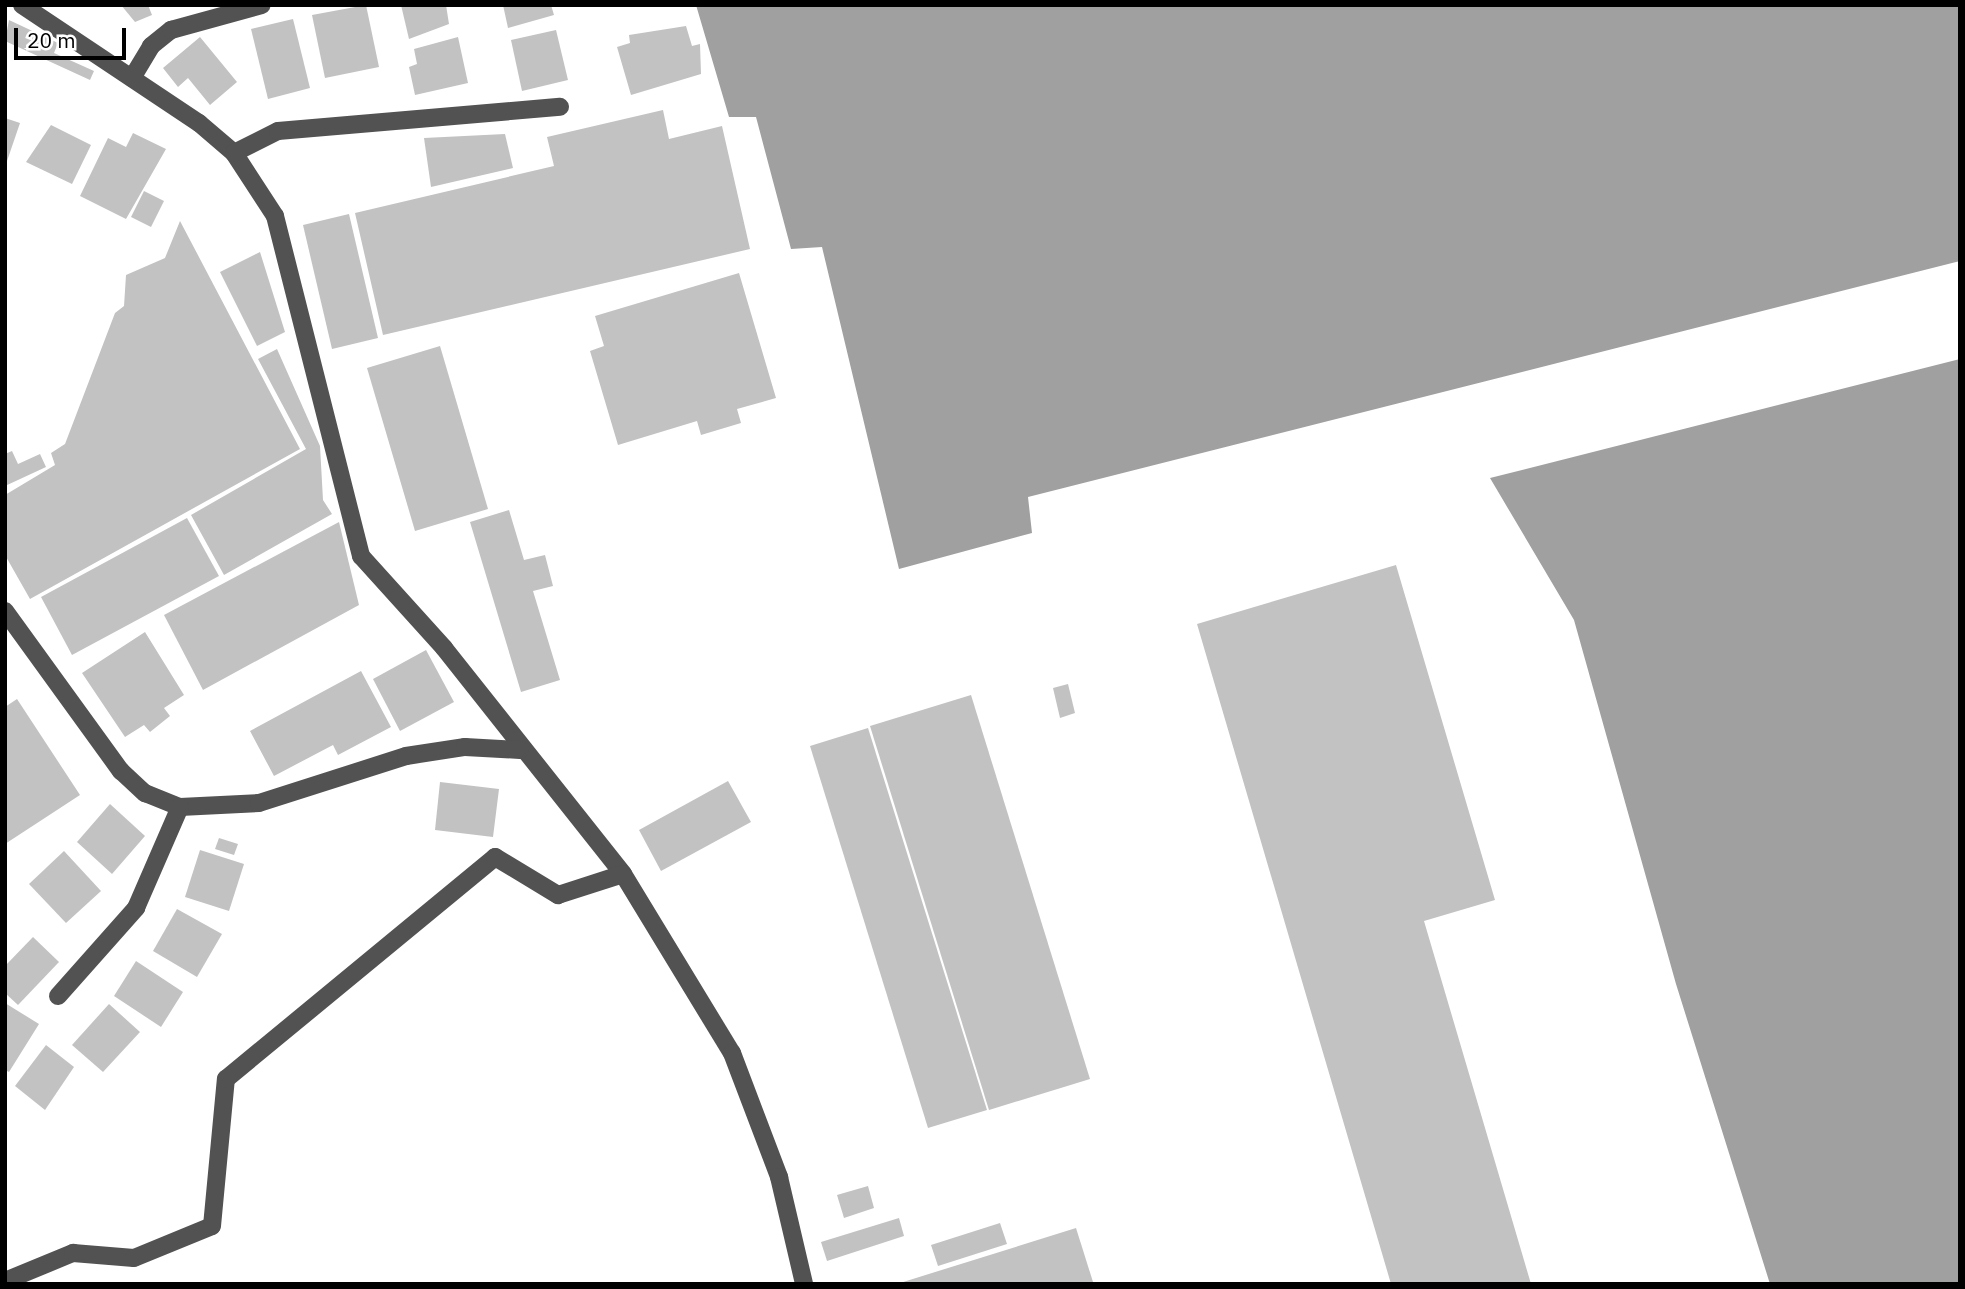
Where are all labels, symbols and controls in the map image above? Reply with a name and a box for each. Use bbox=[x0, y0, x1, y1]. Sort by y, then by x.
scale bar bbox=[18, 14, 130, 58]
text: 20 m bbox=[27, 26, 76, 54]

